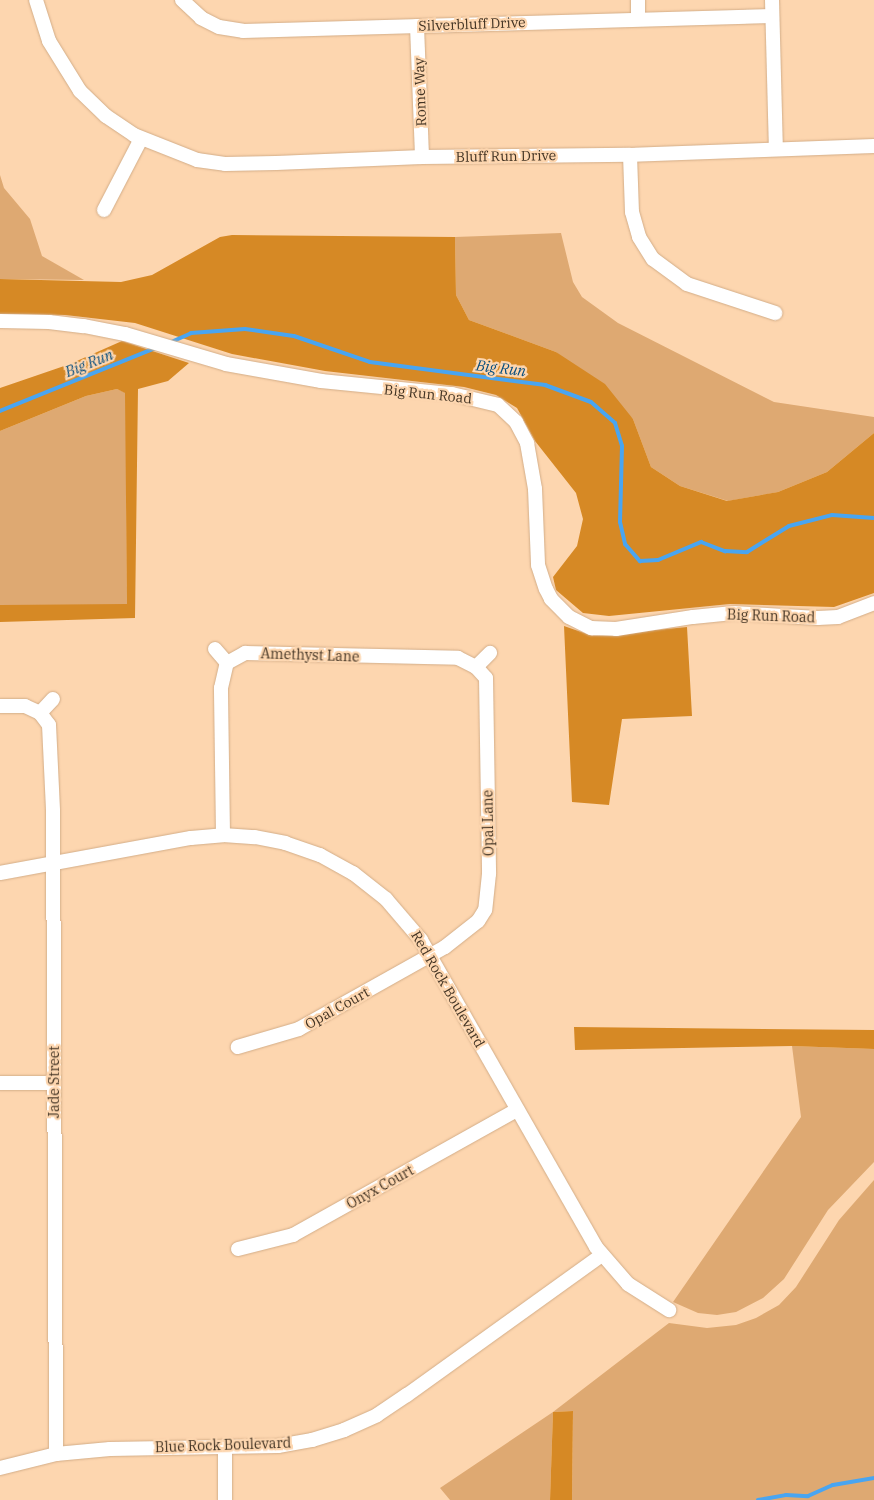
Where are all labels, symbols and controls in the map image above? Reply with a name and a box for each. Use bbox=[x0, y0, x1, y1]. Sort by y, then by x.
street label: Silverbluff Drive bbox=[418, 14, 526, 34]
street label: Rome Way bbox=[410, 57, 430, 127]
street label: Bluff Run Drive bbox=[456, 147, 556, 165]
water label: Big Run bbox=[62, 345, 116, 381]
water label: Big Run bbox=[475, 356, 527, 380]
street label: Big Run Road bbox=[383, 381, 473, 407]
street label: Big Run Road bbox=[727, 606, 815, 626]
street label: Amethyst Lane bbox=[260, 645, 360, 665]
street label: Opal Lane bbox=[479, 790, 497, 856]
street label: Red Rock Boulevard bbox=[408, 928, 488, 1050]
street label: Opal Court bbox=[302, 984, 372, 1032]
street label: Jade Street bbox=[46, 1046, 62, 1118]
street label: Onyx Court bbox=[343, 1162, 417, 1212]
street label: Blue Rock Boulevard bbox=[155, 1434, 291, 1456]

